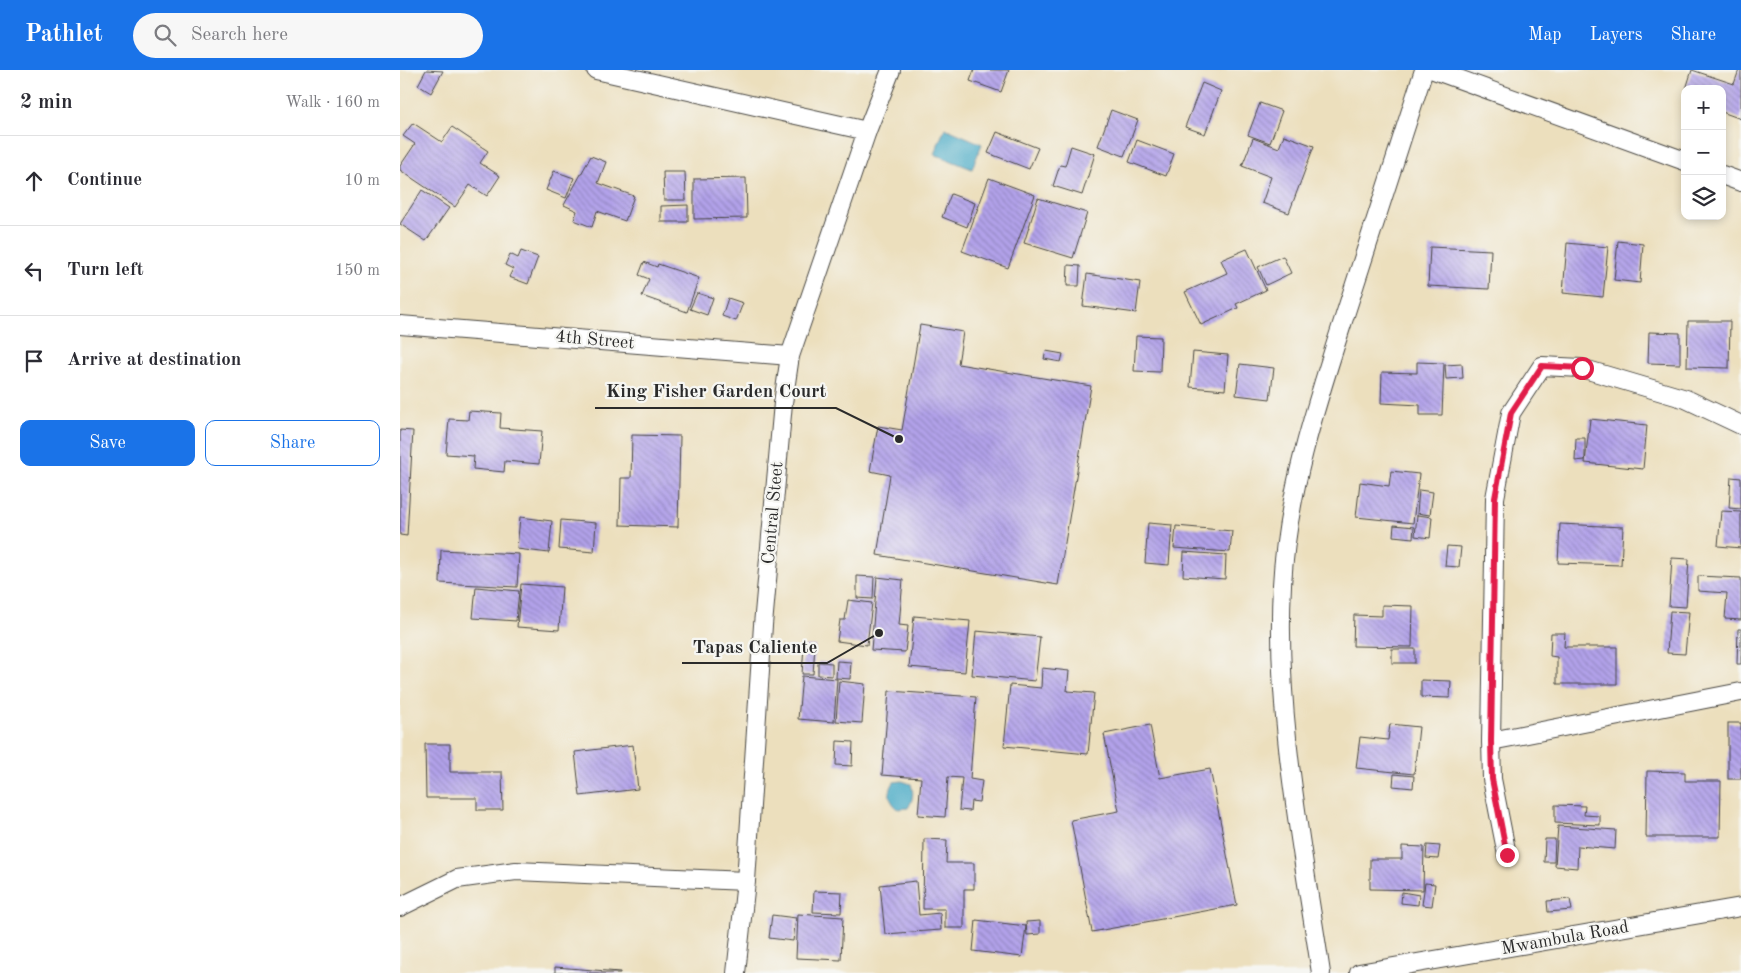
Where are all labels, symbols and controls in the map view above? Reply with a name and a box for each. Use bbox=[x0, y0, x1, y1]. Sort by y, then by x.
search box bbox=[133, 13, 483, 58]
icon: search bbox=[151, 21, 179, 49]
text: Pathlet bbox=[25, 23, 103, 47]
text: Search here bbox=[191, 26, 288, 45]
text: Map bbox=[1528, 26, 1562, 44]
text: Layers bbox=[1590, 26, 1642, 44]
text: Share bbox=[1670, 26, 1716, 44]
map controls bbox=[1681, 85, 1726, 220]
button: + bbox=[1681, 85, 1726, 130]
text: 2 min bbox=[20, 92, 73, 113]
text: Walk · 160 m bbox=[285, 95, 380, 111]
button: − bbox=[1681, 130, 1726, 175]
icon: ahead bbox=[20, 167, 48, 195]
text: Continue bbox=[67, 171, 142, 190]
text: 10 m bbox=[344, 173, 380, 189]
button: layers bbox=[1681, 175, 1726, 220]
icon: left bbox=[20, 257, 48, 285]
text: Turn left bbox=[67, 261, 144, 280]
text: 150 m bbox=[335, 263, 380, 279]
street label: 4th Street bbox=[555, 328, 635, 352]
icon: arrive bbox=[20, 347, 48, 375]
text: Arrive at destination bbox=[67, 351, 241, 370]
route start bbox=[1571, 357, 1594, 380]
callout: King Fisher Garden Court bbox=[595, 374, 836, 408]
text: King Fisher Garden Court bbox=[606, 383, 826, 402]
button: Save bbox=[20, 420, 195, 466]
button: Share bbox=[205, 420, 380, 466]
street label: Central Steet bbox=[760, 461, 786, 565]
callout: Tapas Caliente bbox=[682, 629, 827, 663]
text: Tapas Caliente bbox=[693, 639, 817, 658]
route end bbox=[1496, 844, 1519, 867]
street label: Mwambula Road bbox=[1500, 918, 1630, 958]

